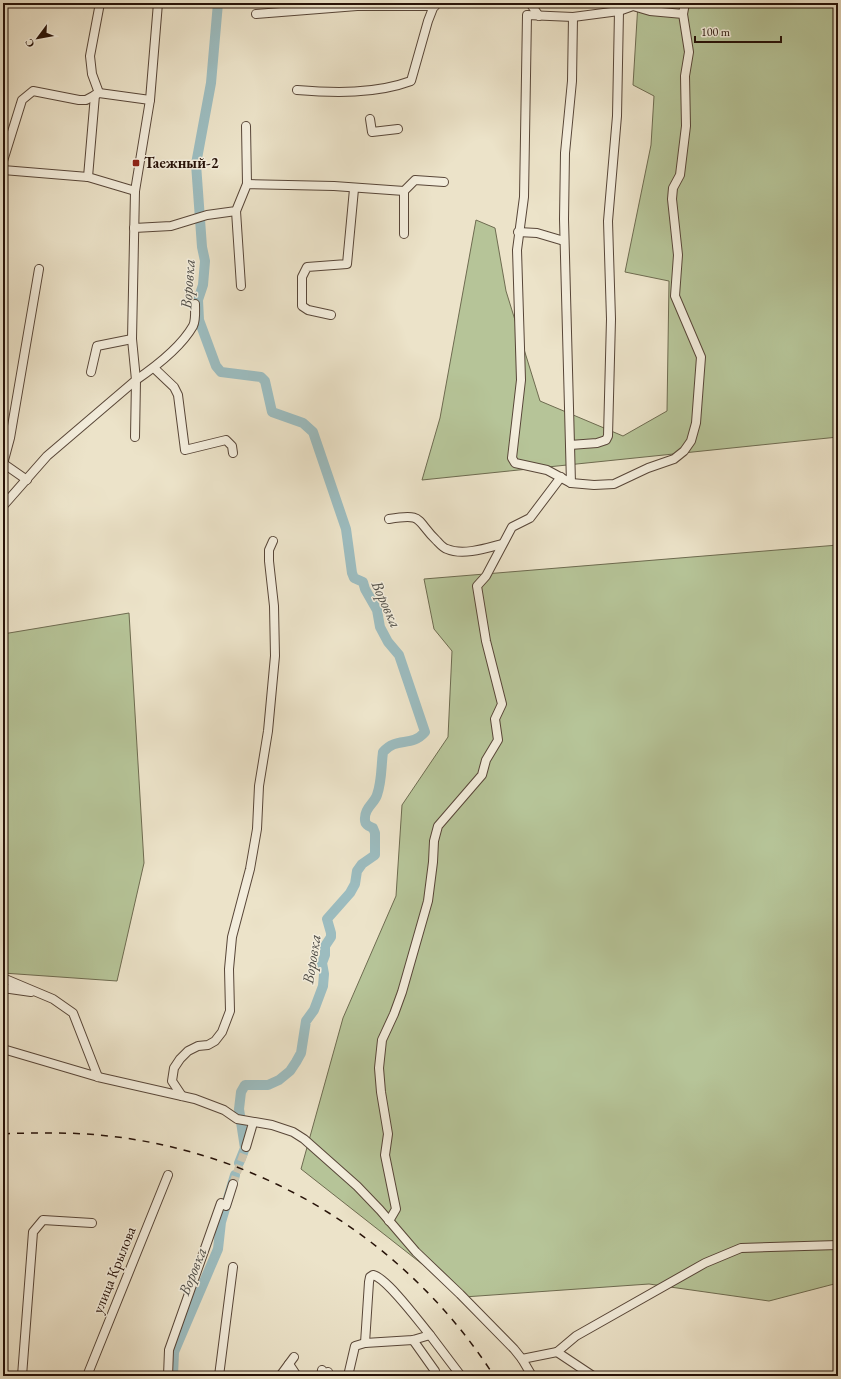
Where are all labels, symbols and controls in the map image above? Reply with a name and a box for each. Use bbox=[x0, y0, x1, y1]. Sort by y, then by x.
north arrow bbox=[18, 18, 58, 58]
scale bar bbox=[695, 18, 781, 44]
text: 100 m bbox=[701, 24, 731, 40]
text: С bbox=[21, 36, 38, 50]
place label: Таежный-2 bbox=[144, 153, 219, 172]
marker: Таежный-2 bbox=[131, 158, 141, 168]
water label: Воровка bbox=[175, 258, 200, 311]
water label: Воровка bbox=[366, 576, 406, 631]
water label: Воровка bbox=[297, 933, 326, 986]
street label: улица Крылова bbox=[88, 1224, 140, 1316]
water label: Воровка bbox=[173, 1244, 212, 1299]

